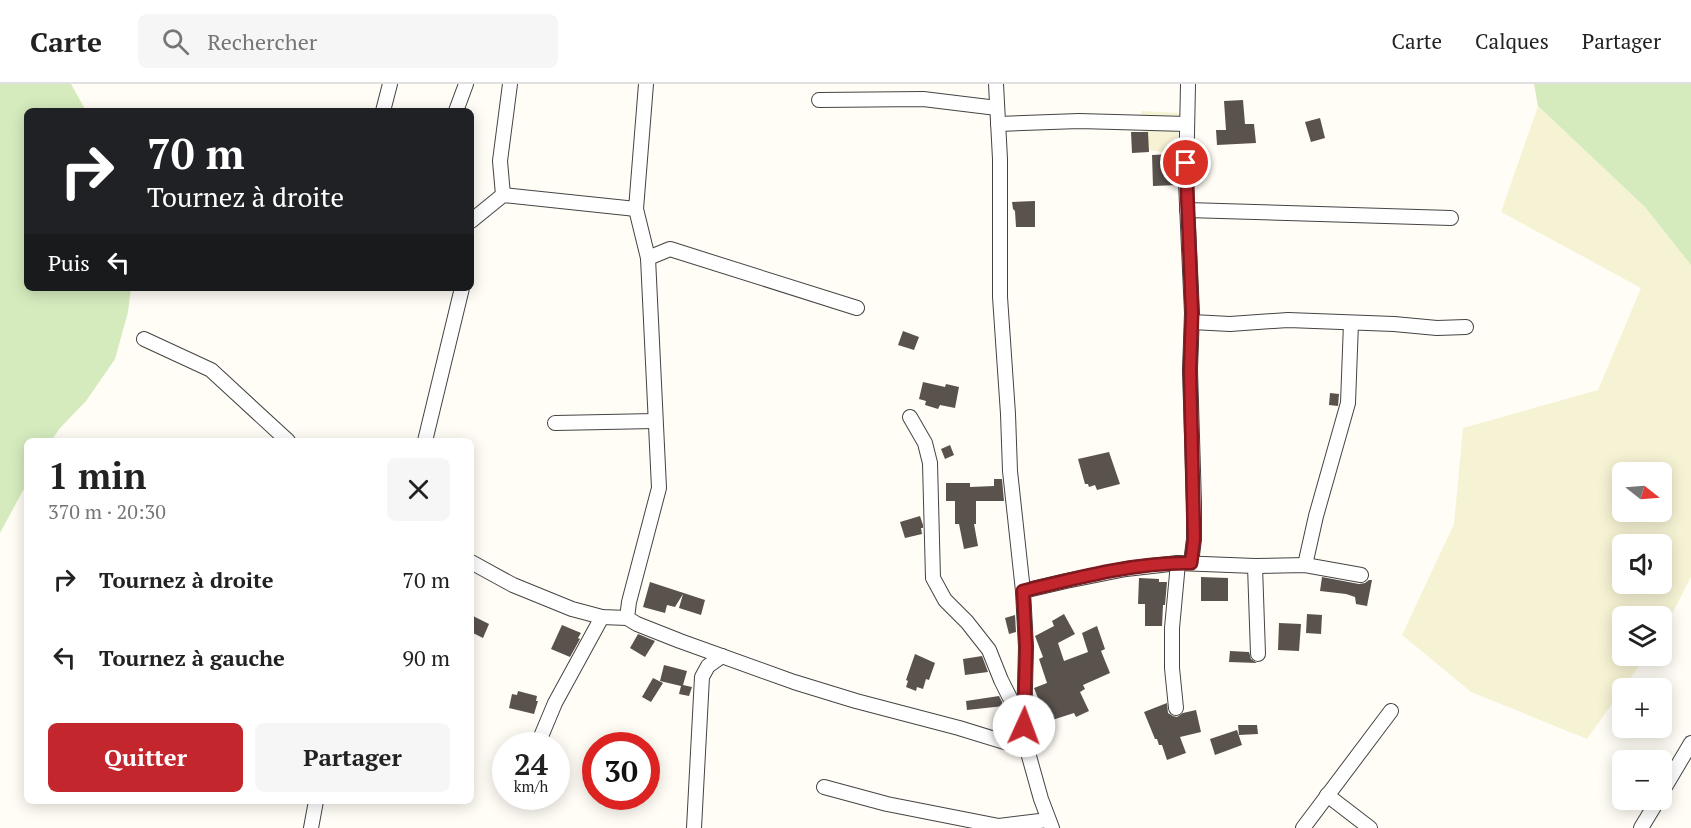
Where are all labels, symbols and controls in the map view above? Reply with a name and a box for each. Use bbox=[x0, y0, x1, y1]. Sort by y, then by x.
search box bbox=[138, 14, 558, 68]
text: Carte bbox=[30, 23, 102, 60]
icon: search bbox=[159, 25, 192, 58]
text: Rechercher bbox=[207, 27, 317, 56]
text: Carte bbox=[1392, 27, 1442, 55]
text: Calques bbox=[1475, 27, 1549, 55]
text: Partager bbox=[1582, 27, 1661, 55]
text: 70 m bbox=[147, 125, 245, 181]
icon: right bbox=[48, 132, 126, 210]
pin bbox=[1160, 137, 1211, 188]
icon: arrive bbox=[1169, 146, 1202, 179]
text: Tournez à droite bbox=[147, 179, 344, 215]
icon: left bbox=[102, 246, 135, 279]
text: Puis bbox=[48, 248, 90, 277]
text: 1 min bbox=[48, 452, 146, 499]
button: close bbox=[387, 458, 450, 521]
north arrow bbox=[1612, 462, 1672, 522]
map controls bbox=[1612, 462, 1672, 810]
text: 370 m · 20:30 bbox=[48, 498, 166, 525]
button: sound bbox=[1612, 534, 1672, 594]
icon: right bbox=[48, 563, 81, 596]
text: Tournez à droite bbox=[99, 565, 274, 594]
text: 70 m bbox=[402, 565, 450, 594]
button: layers bbox=[1612, 606, 1672, 666]
icon: left bbox=[48, 641, 81, 674]
text: Tournez à gauche bbox=[99, 643, 285, 672]
text: 90 m bbox=[402, 643, 450, 672]
button: + bbox=[1612, 678, 1672, 738]
position arrow bbox=[992, 694, 1056, 758]
button: Quitter bbox=[48, 723, 243, 792]
button: Partager bbox=[255, 723, 450, 792]
speed limit sign: 30 bbox=[582, 732, 660, 810]
text: 24 bbox=[514, 744, 548, 784]
button: − bbox=[1612, 750, 1672, 810]
text: km/h bbox=[514, 776, 548, 796]

